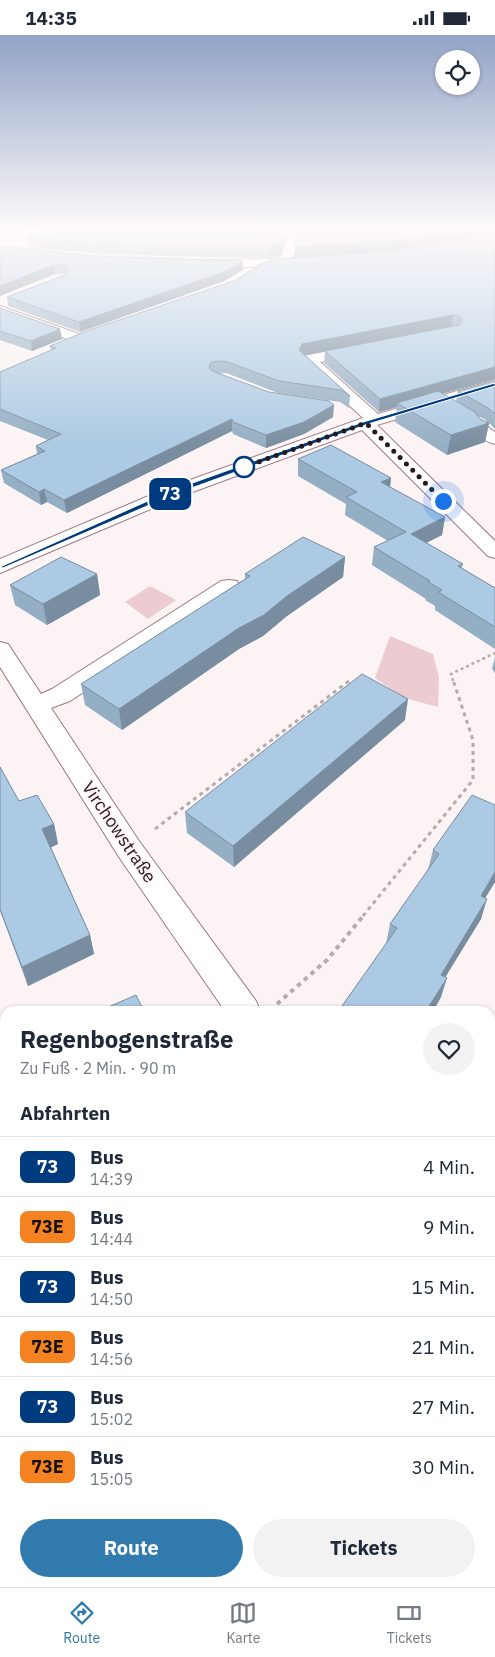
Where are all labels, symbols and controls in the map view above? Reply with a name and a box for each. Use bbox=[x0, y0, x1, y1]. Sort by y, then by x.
text: 14:35 bbox=[25, 6, 77, 30]
map controls bbox=[435, 50, 480, 95]
button: locate bbox=[435, 50, 480, 95]
unlabelled marker bbox=[233, 456, 255, 478]
line badge: 73 bbox=[148, 478, 192, 510]
text: 73 bbox=[159, 482, 181, 505]
your location bbox=[431, 489, 456, 514]
street label: Virchowstraße bbox=[77, 777, 162, 887]
text: Regenbogenstraße bbox=[20, 1023, 234, 1055]
button: heart bbox=[423, 1023, 475, 1075]
text: Zu Fuß · 2 Min. · 90 m bbox=[20, 1058, 176, 1078]
text: Abfahrten bbox=[20, 1101, 110, 1125]
text: Bus bbox=[90, 1145, 124, 1169]
text: 73 bbox=[37, 1155, 58, 1178]
text: 4 Min. bbox=[423, 1155, 475, 1179]
text: 14:39 bbox=[90, 1169, 133, 1189]
text: Bus bbox=[90, 1205, 124, 1229]
text: 73E bbox=[31, 1215, 64, 1238]
text: 9 Min. bbox=[423, 1215, 475, 1239]
text: 14:44 bbox=[90, 1229, 133, 1249]
text: Bus bbox=[90, 1265, 124, 1289]
text: 73 bbox=[37, 1275, 58, 1298]
text: 15 Min. bbox=[412, 1275, 475, 1299]
text: 14:50 bbox=[90, 1289, 133, 1309]
text: Bus bbox=[90, 1325, 124, 1349]
text: 73E bbox=[31, 1335, 64, 1358]
text: 21 Min. bbox=[412, 1335, 475, 1359]
text: 14:56 bbox=[90, 1349, 133, 1369]
text: Bus bbox=[90, 1385, 124, 1409]
text: 73 bbox=[37, 1395, 58, 1418]
text: 27 Min. bbox=[412, 1395, 475, 1419]
text: 15:02 bbox=[90, 1409, 133, 1429]
text: Bus bbox=[90, 1445, 124, 1469]
text: 73E bbox=[31, 1455, 64, 1478]
text: 30 Min. bbox=[412, 1455, 475, 1479]
text: 15:05 bbox=[90, 1469, 133, 1489]
button: Route bbox=[20, 1519, 243, 1577]
button: Tickets bbox=[253, 1519, 475, 1577]
tab: Route bbox=[63, 1599, 100, 1647]
tab: Karte bbox=[227, 1599, 260, 1647]
tab: Tickets bbox=[387, 1599, 432, 1647]

